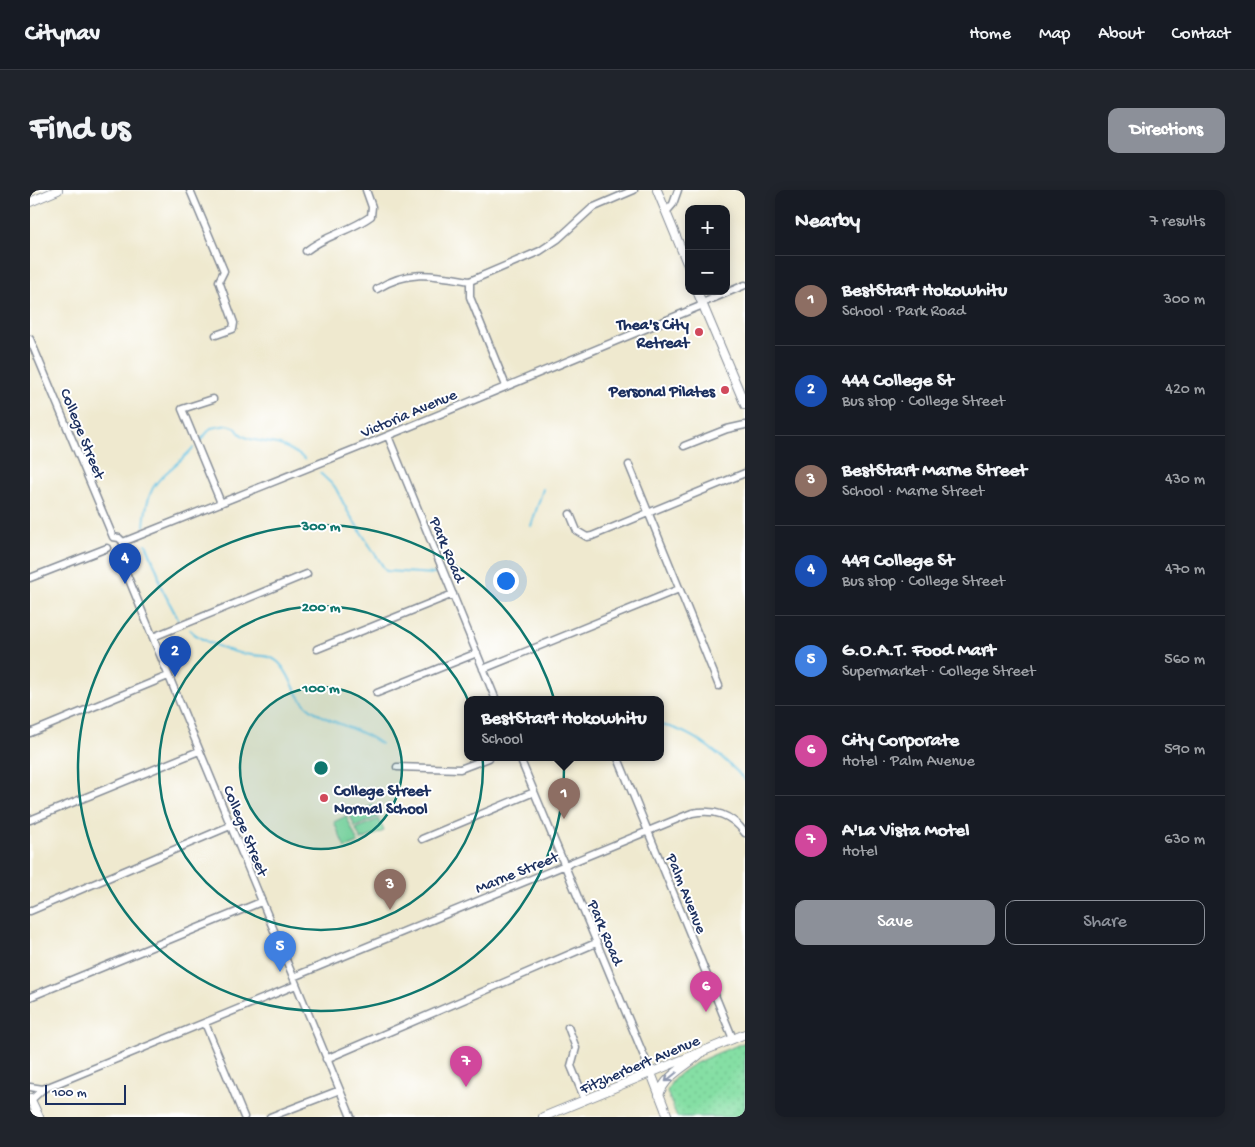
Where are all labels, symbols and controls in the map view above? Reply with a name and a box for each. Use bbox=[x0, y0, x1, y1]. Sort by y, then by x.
text: Citynav bbox=[25, 20, 100, 49]
text: Home bbox=[969, 24, 1011, 45]
text: Map bbox=[1039, 24, 1070, 45]
text: About bbox=[1098, 24, 1144, 45]
text: Contact bbox=[1172, 24, 1230, 45]
button: Directions bbox=[1108, 108, 1225, 153]
text: Find us bbox=[30, 110, 130, 151]
map controls bbox=[685, 205, 730, 295]
button: + bbox=[685, 205, 730, 250]
text: Nearby bbox=[795, 210, 860, 235]
text: 7 results bbox=[1150, 213, 1205, 232]
button: − bbox=[685, 250, 730, 295]
text: BestStart Hokowhitu bbox=[842, 280, 1007, 303]
text: 1 bbox=[808, 291, 814, 310]
text: 300 m bbox=[1163, 291, 1205, 310]
text: School · Park Road bbox=[842, 303, 965, 322]
place label: Thea's City Retreat bbox=[615, 317, 690, 354]
marker: Thea's City Retreat bbox=[693, 326, 705, 338]
text: 444 College St bbox=[842, 370, 954, 393]
text: 2 bbox=[807, 381, 815, 400]
text: 420 m bbox=[1165, 381, 1205, 400]
place label: Personal Pilates bbox=[608, 384, 716, 403]
marker: Personal Pilates bbox=[719, 384, 731, 396]
street label: College Street bbox=[54, 386, 108, 484]
street label: Victoria Avenue bbox=[358, 386, 461, 444]
text: Bus stop · College Street bbox=[842, 393, 1005, 412]
text: BestStart Marne Street bbox=[842, 460, 1027, 483]
text: 3 bbox=[807, 471, 815, 490]
text: 430 m bbox=[1165, 471, 1205, 490]
text: School · Marne Street bbox=[842, 483, 984, 502]
street label: Park Road bbox=[423, 514, 469, 587]
text: 300 m bbox=[300, 518, 341, 536]
pin: 4 bbox=[109, 543, 141, 584]
text: 449 College St bbox=[842, 550, 954, 573]
text: 4 bbox=[807, 561, 815, 580]
text: 470 m bbox=[1165, 561, 1205, 580]
your location bbox=[493, 568, 519, 594]
text: Bus stop · College Street bbox=[842, 573, 1005, 592]
text: 200 m bbox=[302, 599, 341, 617]
pin: 2 bbox=[159, 636, 191, 677]
text: G.O.A.T. Food Mart bbox=[842, 640, 996, 663]
text: 5 bbox=[807, 651, 815, 670]
text: 560 m bbox=[1164, 651, 1205, 670]
text: Supermarket · College Street bbox=[842, 663, 1035, 682]
text: 100 m bbox=[301, 680, 340, 698]
popup bbox=[464, 696, 664, 761]
text: BestStart Hokowhitu bbox=[481, 708, 647, 731]
text: City Corporate bbox=[842, 730, 959, 753]
text: School bbox=[481, 731, 523, 750]
text: 6 bbox=[807, 741, 815, 760]
text: 590 m bbox=[1164, 741, 1205, 760]
text: Hotel · Palm Avenue bbox=[842, 753, 975, 772]
centre of rings bbox=[312, 759, 330, 777]
pin: 1 bbox=[548, 778, 580, 819]
street label: College Street bbox=[217, 783, 271, 881]
place label: College Street Normal School bbox=[333, 783, 432, 820]
marker: College Street Normal School bbox=[318, 792, 330, 804]
text: A'La Vista Motel bbox=[842, 820, 969, 843]
text: 7 bbox=[807, 831, 815, 850]
text: 630 m bbox=[1164, 831, 1205, 850]
text: Hotel bbox=[842, 843, 878, 862]
street label: Marne Street bbox=[473, 848, 563, 900]
street label: Palm Avenue bbox=[660, 851, 710, 938]
pin: 3 bbox=[374, 869, 406, 910]
street label: Park Road bbox=[581, 897, 627, 970]
button: Save bbox=[795, 900, 995, 945]
button: Share bbox=[1005, 900, 1205, 945]
pin: 5 bbox=[264, 931, 296, 972]
pin: 6 bbox=[690, 971, 722, 1012]
street label: Fitzherbert Avenue bbox=[577, 1032, 704, 1100]
pin: 7 bbox=[450, 1046, 482, 1087]
one-way arrow bbox=[665, 1071, 678, 1082]
scale bar bbox=[45, 1082, 126, 1105]
text: 100 m bbox=[52, 1085, 87, 1102]

